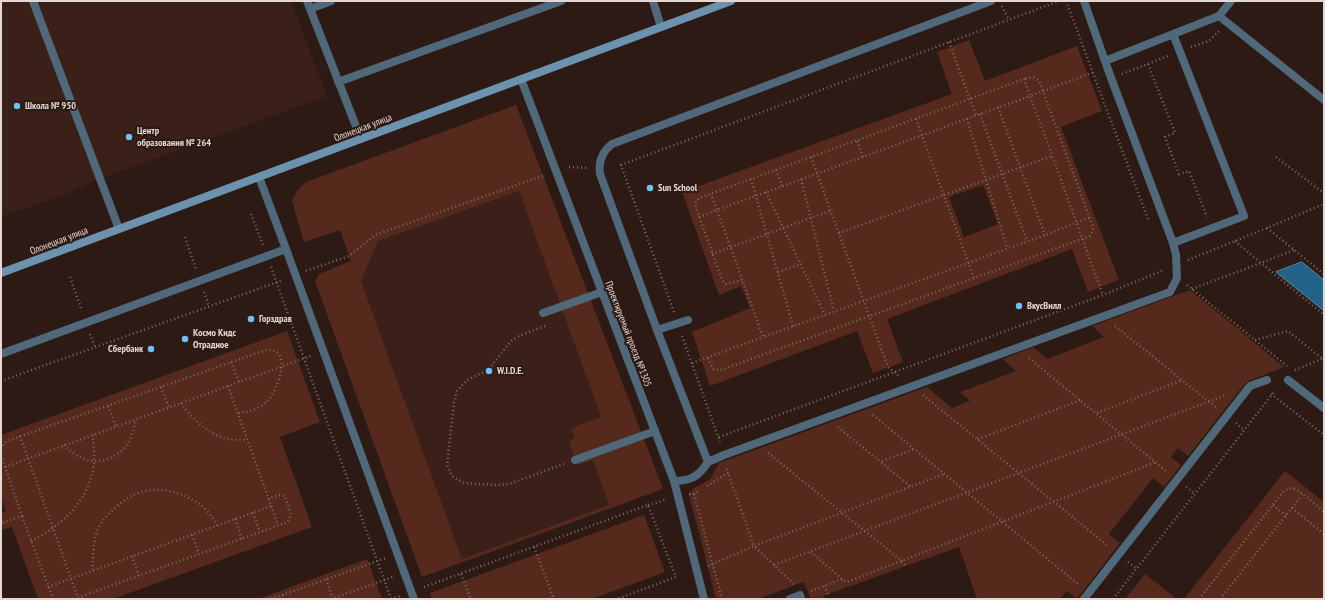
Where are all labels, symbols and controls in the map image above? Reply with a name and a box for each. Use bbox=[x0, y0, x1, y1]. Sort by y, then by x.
place label: Школа № 950 bbox=[25, 100, 76, 112]
marker: Школа № 950 bbox=[12, 101, 22, 111]
street label: Олонецкая улица bbox=[332, 111, 394, 145]
place label: Центр образования № 264 bbox=[137, 125, 211, 148]
marker: Центр образования № 264 bbox=[124, 132, 134, 142]
place label: Sun School bbox=[658, 182, 697, 194]
marker: Sun School bbox=[645, 183, 655, 193]
street label: Олонецкая улица bbox=[28, 224, 90, 258]
street label: Проектируемый проезд №1305 bbox=[602, 280, 654, 388]
place label: ВкусВилл bbox=[1027, 300, 1061, 312]
marker: ВкусВилл bbox=[1014, 301, 1024, 311]
place label: Горздрав bbox=[259, 313, 292, 325]
marker: Горздрав bbox=[246, 314, 256, 324]
place label: Космо Кидс Отрадное bbox=[193, 327, 236, 350]
marker: Космо Кидс Отрадное bbox=[180, 334, 190, 344]
place label: Сбербанк bbox=[108, 343, 143, 355]
marker: Сбербанк bbox=[146, 344, 156, 354]
place label: W.I.D.E. bbox=[497, 365, 524, 377]
marker: W.I.D.E. bbox=[484, 366, 494, 376]

